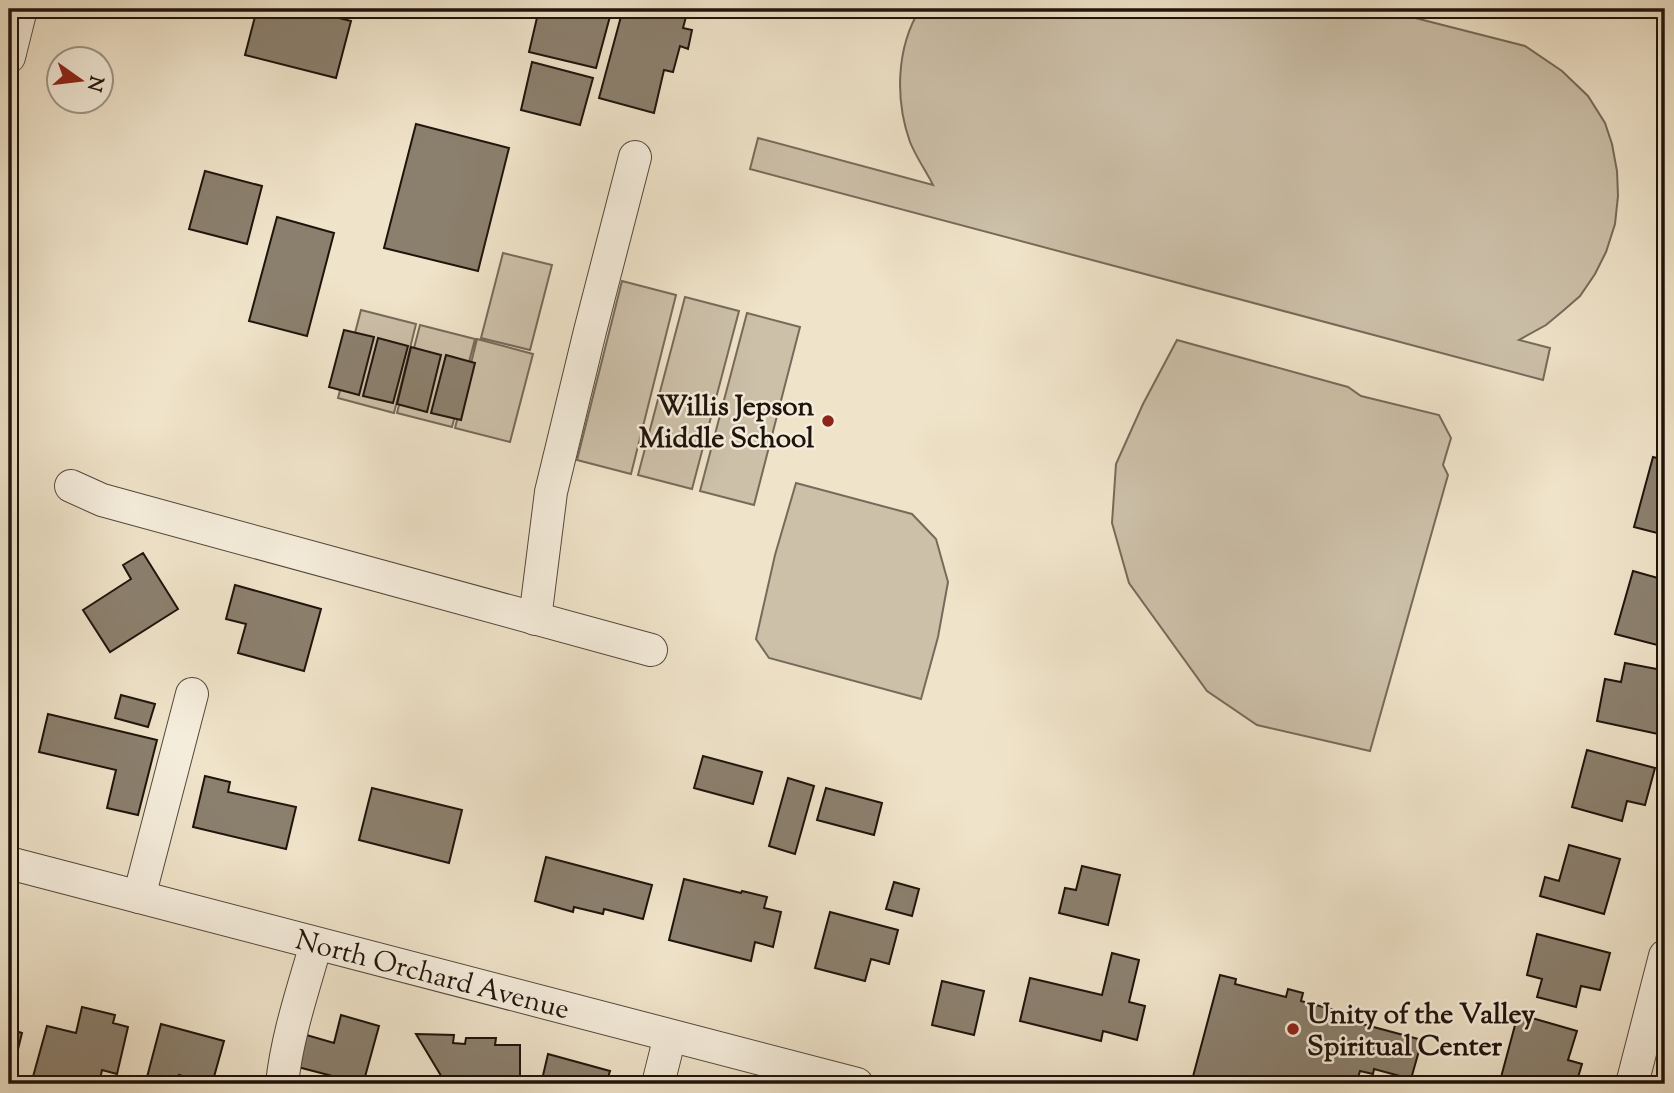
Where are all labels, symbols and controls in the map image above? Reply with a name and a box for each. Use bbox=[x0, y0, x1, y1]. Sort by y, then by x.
north arrow bbox=[46, 46, 116, 116]
text: N bbox=[79, 73, 109, 94]
place label: Willis Jepson Middle School bbox=[639, 388, 814, 460]
marker: Willis Jepson Middle School bbox=[820, 413, 836, 429]
street label: North Orchard Avenue bbox=[291, 921, 573, 1031]
place label: Unity of the Valley Spiritual Center bbox=[1307, 996, 1535, 1068]
marker: Unity of the Valley Spiritual Center bbox=[1285, 1021, 1301, 1037]

